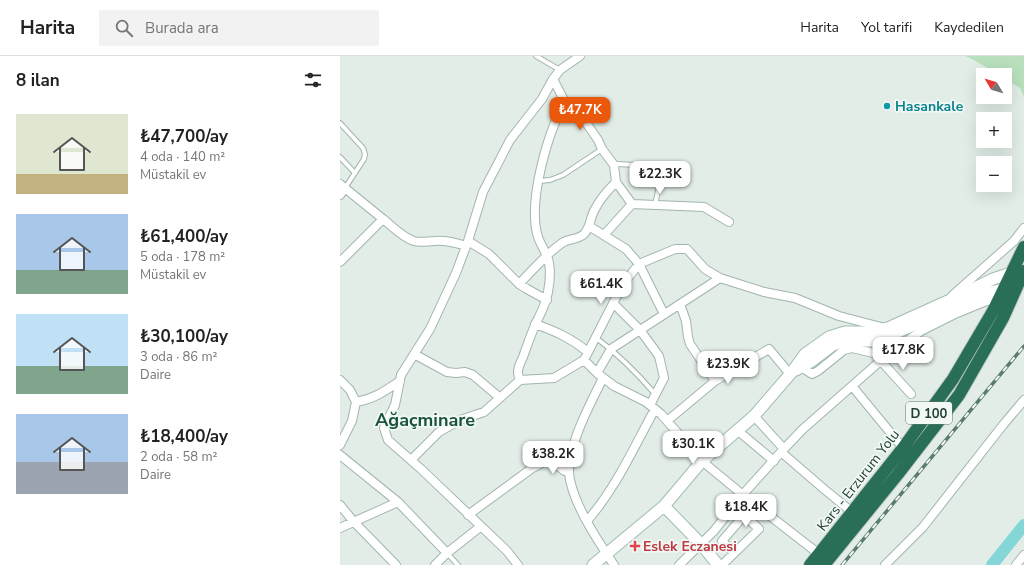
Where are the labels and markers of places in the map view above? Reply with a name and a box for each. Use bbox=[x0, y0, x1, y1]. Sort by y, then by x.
pin: ₺47.7K bbox=[547, 97, 613, 131]
place label: Hasankale bbox=[895, 97, 964, 116]
marker: Hasankale bbox=[882, 101, 892, 111]
pin: ₺22.3K bbox=[627, 161, 693, 195]
pin: ₺61.4K bbox=[568, 271, 634, 305]
pin: ₺17.8K bbox=[870, 337, 936, 371]
pin: ₺23.9K bbox=[695, 351, 761, 385]
pin: ₺30.1K bbox=[660, 431, 726, 465]
pin: ₺38.2K bbox=[520, 441, 586, 475]
pin: ₺18.4K bbox=[713, 494, 779, 528]
place label: Eslek Eczanesi bbox=[643, 537, 737, 556]
marker: Eslek Eczanesi bbox=[630, 541, 640, 551]

